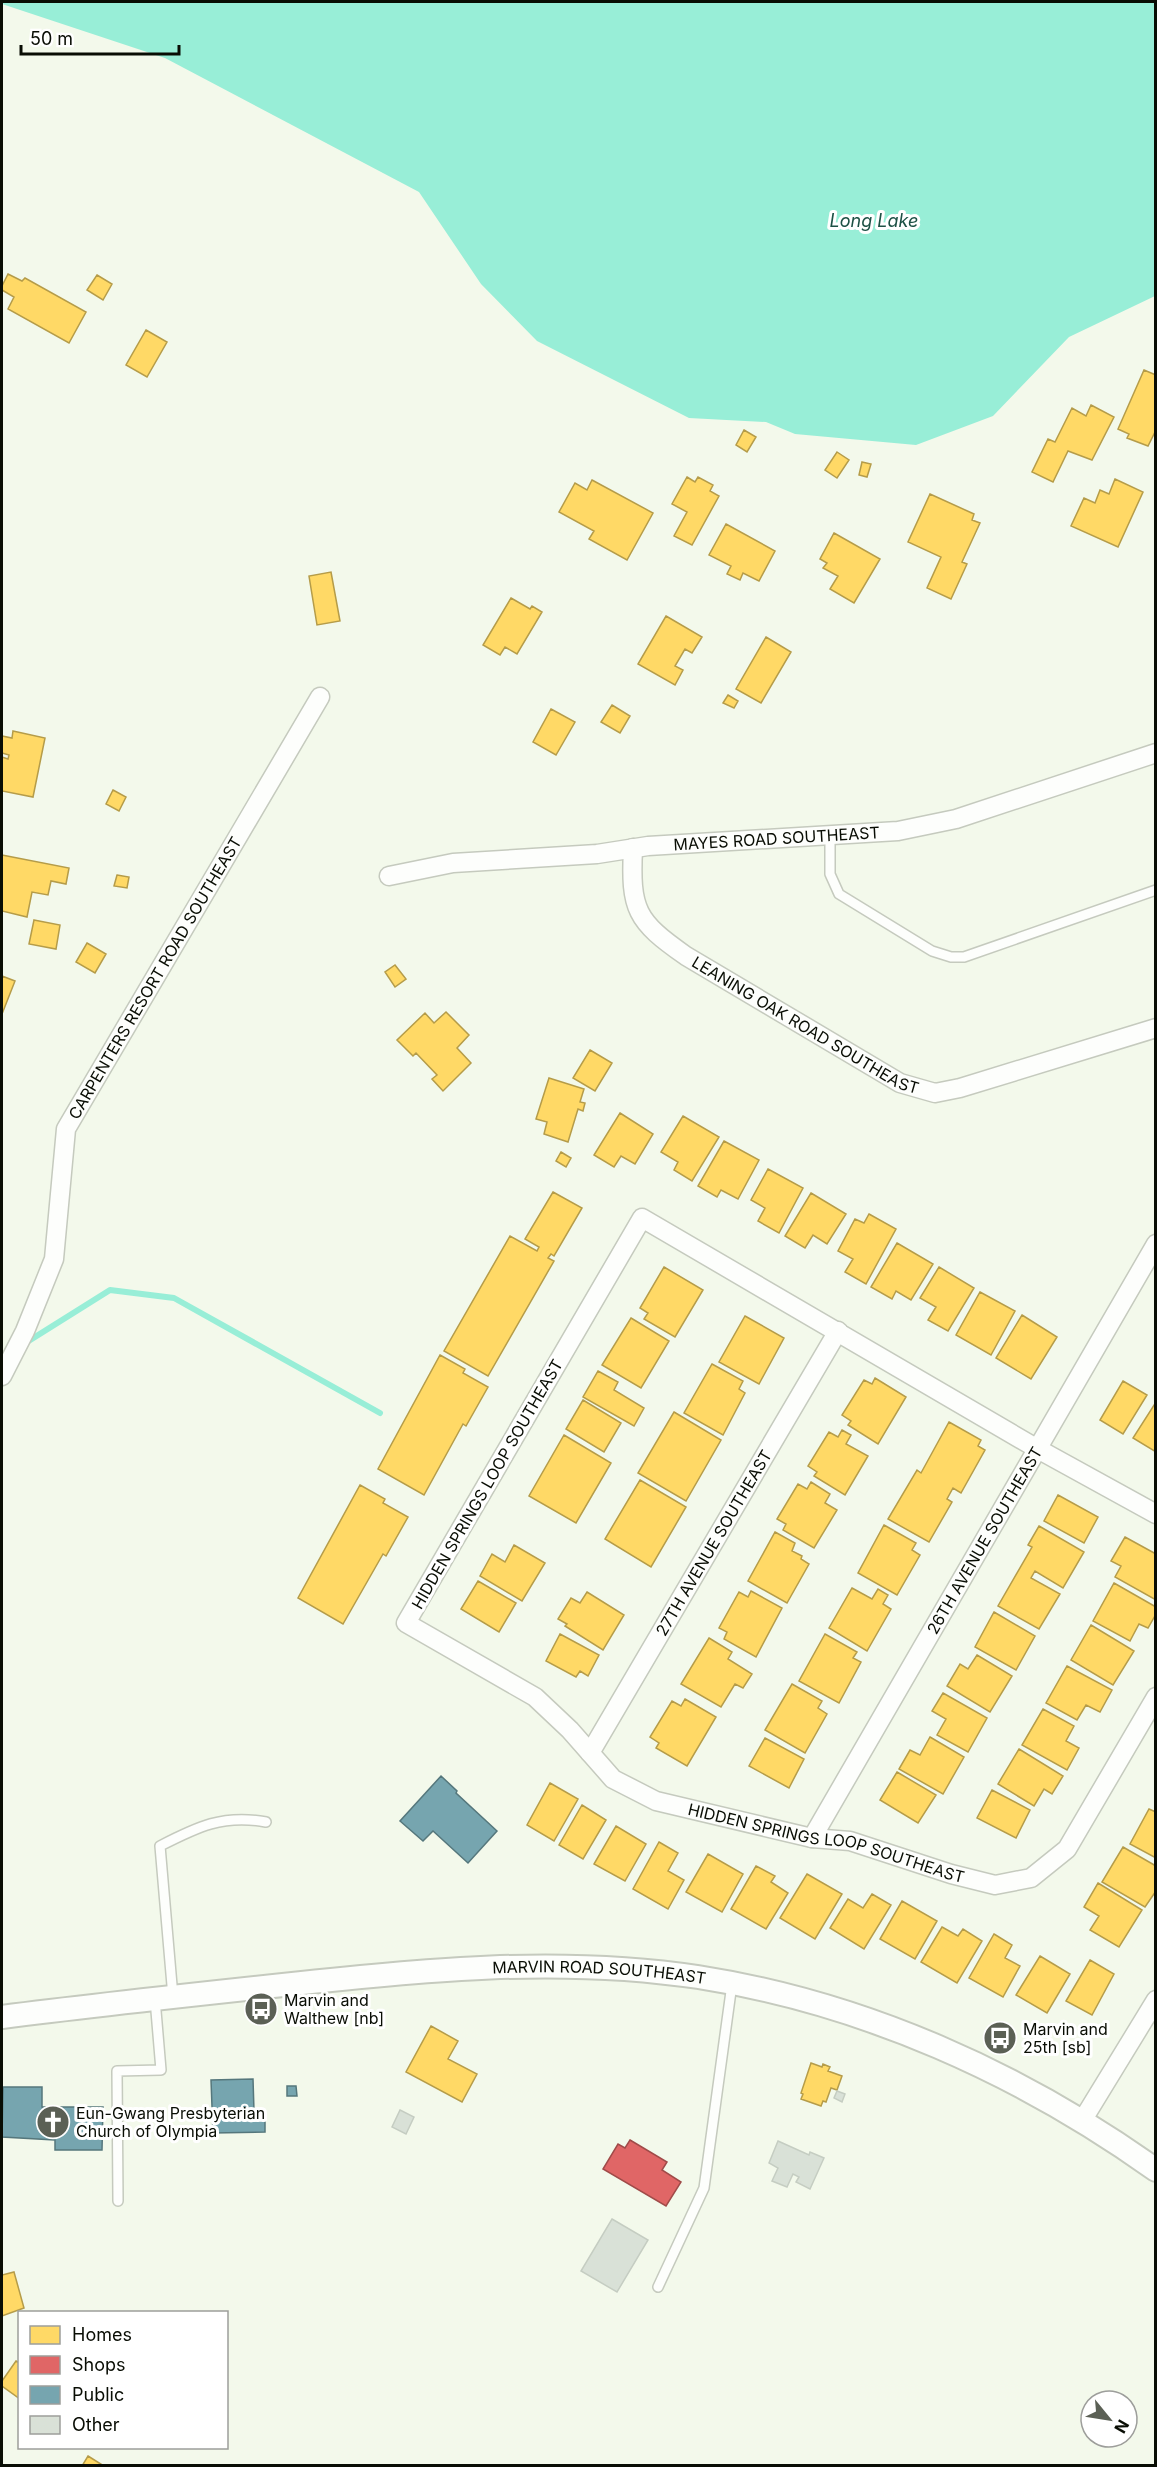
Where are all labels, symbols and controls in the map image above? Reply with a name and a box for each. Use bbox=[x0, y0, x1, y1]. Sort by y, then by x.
scale bar bbox=[21, 18, 178, 56]
text: 50 m bbox=[30, 28, 73, 49]
water label: Long Lake bbox=[830, 210, 918, 231]
street label: MAYES ROAD SOUTHEAST bbox=[673, 822, 880, 854]
street label: CARPENTERS RESORT ROAD SOUTHEAST bbox=[64, 833, 246, 1123]
street label: LEANING OAK ROAD SOUTHEAST bbox=[688, 952, 921, 1098]
street label: HIDDEN SPRINGS LOOP SOUTHEAST bbox=[407, 1356, 567, 1612]
street label: 26TH AVENUE SOUTHEAST bbox=[922, 1443, 1046, 1637]
street label: 27TH AVENUE SOUTHEAST bbox=[651, 1446, 776, 1639]
street label: HIDDEN SPRINGS LOOP SOUTHEAST bbox=[686, 1799, 967, 1887]
street label: MARVIN ROAD SOUTHEAST bbox=[492, 1956, 708, 1988]
place label: Marvin and Walthew [nb] bbox=[284, 1990, 384, 2028]
bus stop icon: Marvin and Walthew [nb] bbox=[243, 1991, 279, 2027]
place label: Marvin and 25th [sb] bbox=[1023, 2019, 1108, 2057]
bus stop icon: Marvin and 25th [sb] bbox=[982, 2020, 1018, 2056]
place label: Eun-Gwang Presbyterian Church of Olympia bbox=[76, 2103, 265, 2141]
church icon: Eun-Gwang Presbyterian Church of Olympia bbox=[35, 2104, 71, 2140]
legend bbox=[18, 2311, 228, 2449]
text: Homes bbox=[72, 2324, 132, 2345]
text: Shops bbox=[72, 2354, 126, 2375]
text: Public bbox=[72, 2384, 124, 2405]
north arrow bbox=[1079, 2389, 1139, 2449]
text: Other bbox=[72, 2414, 120, 2435]
text: N bbox=[1110, 2416, 1134, 2437]

